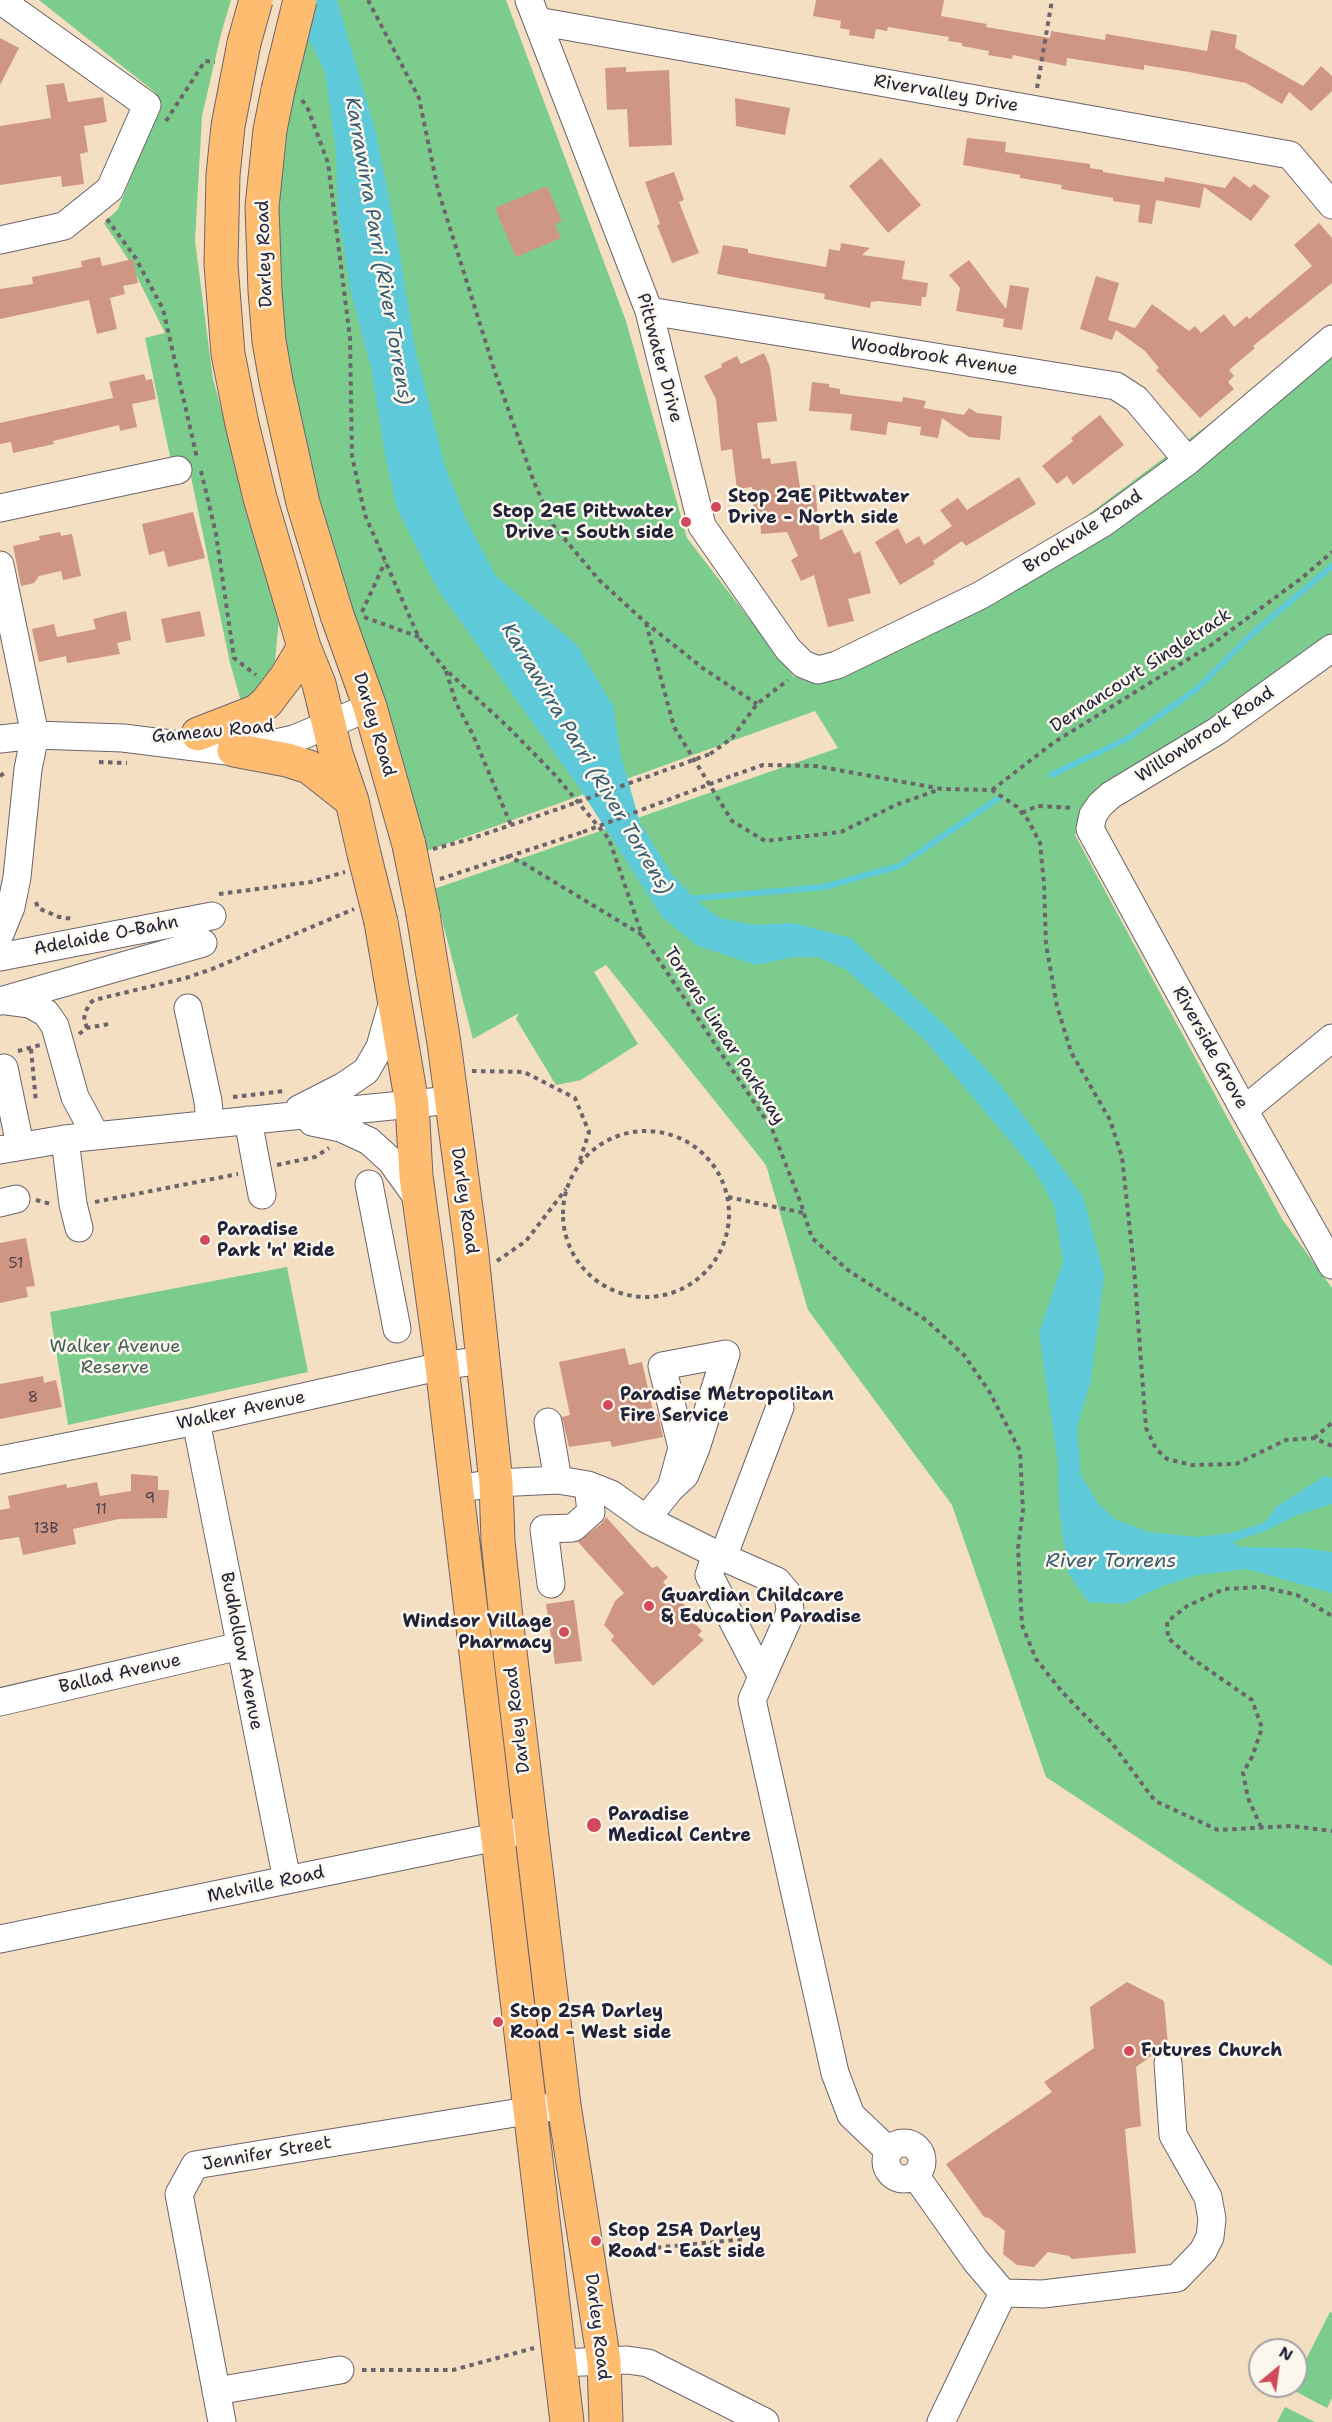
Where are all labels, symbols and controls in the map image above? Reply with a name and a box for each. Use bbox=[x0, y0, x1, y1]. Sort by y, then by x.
street label: Rivervalley Drive bbox=[872, 71, 1020, 117]
water label: Karrawirra Parri (River Torrens) bbox=[339, 95, 417, 407]
street label: Darley Road bbox=[252, 200, 278, 308]
street label: Pittwater Drive bbox=[631, 291, 687, 425]
street label: Woodbrook Avenue bbox=[849, 333, 1019, 381]
place label: Stop 29E Pittwater Drive - North side bbox=[728, 486, 910, 528]
street label: Brookvale Road bbox=[1020, 486, 1146, 578]
marker: Stop 29E Pittwater Drive - North side bbox=[709, 500, 723, 514]
place label: Stop 29E Pittwater Drive - South side bbox=[492, 501, 674, 544]
marker: Stop 29E Pittwater Drive - South side bbox=[679, 515, 693, 529]
street label: Dernancourt Singletrack bbox=[1046, 604, 1236, 738]
water label: Karrawirra Parri (River Torrens) bbox=[495, 619, 677, 899]
street label: Darley Road bbox=[348, 670, 400, 780]
street label: Willowbrook Road bbox=[1132, 682, 1278, 788]
street label: Gameau Road bbox=[151, 716, 275, 748]
street label: Adelaide O-Bahn bbox=[32, 911, 180, 961]
street label: Torrens Linear Parkway bbox=[659, 943, 789, 1129]
street label: Riverside Grove bbox=[1167, 983, 1253, 1113]
street label: Darley Road bbox=[446, 1146, 482, 1256]
place label: Paradise Park 'n' Ride bbox=[217, 1219, 335, 1262]
marker: Paradise Park 'n' Ride bbox=[198, 1233, 212, 1247]
house number: 51 bbox=[9, 1255, 23, 1273]
park label: Walker Avenue Reserve bbox=[50, 1336, 180, 1378]
place label: Paradise Metropolitan Fire Service bbox=[620, 1384, 834, 1426]
street label: Walker Avenue bbox=[175, 1387, 307, 1435]
house number: 8 bbox=[28, 1389, 38, 1407]
marker: Paradise Metropolitan Fire Service bbox=[601, 1398, 615, 1412]
house number: 9 bbox=[145, 1490, 155, 1508]
house number: 11 bbox=[95, 1501, 107, 1519]
house number: 13B bbox=[34, 1520, 58, 1538]
water label: River Torrens bbox=[1046, 1550, 1176, 1574]
street label: Budhollow Avenue bbox=[215, 1570, 267, 1732]
place label: Guardian Childcare & Education Paradise bbox=[661, 1585, 861, 1628]
marker: Guardian Childcare & Education Paradise bbox=[642, 1599, 656, 1613]
place label: Windsor Village Pharmacy bbox=[402, 1611, 552, 1654]
marker: Windsor Village Pharmacy bbox=[557, 1625, 571, 1639]
street label: Ballad Avenue bbox=[57, 1649, 183, 1699]
street label: Darley Road bbox=[501, 1665, 535, 1775]
place label: Paradise Medical Centre bbox=[608, 1804, 751, 1846]
marker: Paradise Medical Centre bbox=[585, 1816, 603, 1834]
street label: Melville Road bbox=[206, 1862, 326, 1908]
place label: Stop 25A Darley Road - West side bbox=[510, 2001, 671, 2044]
marker: Stop 25A Darley Road - West side bbox=[491, 2015, 505, 2029]
place label: Futures Church bbox=[1141, 2040, 1282, 2062]
marker: Futures Church bbox=[1122, 2044, 1136, 2058]
street label: Jennifer Street bbox=[201, 2132, 333, 2176]
place label: Stop 25A Darley Road - East side bbox=[608, 2220, 765, 2262]
marker: Stop 25A Darley Road - East side bbox=[589, 2234, 603, 2248]
street label: Darley Road bbox=[580, 2272, 614, 2382]
north arrow bbox=[1248, 2338, 1308, 2398]
text: N bbox=[1275, 2341, 1297, 2366]

